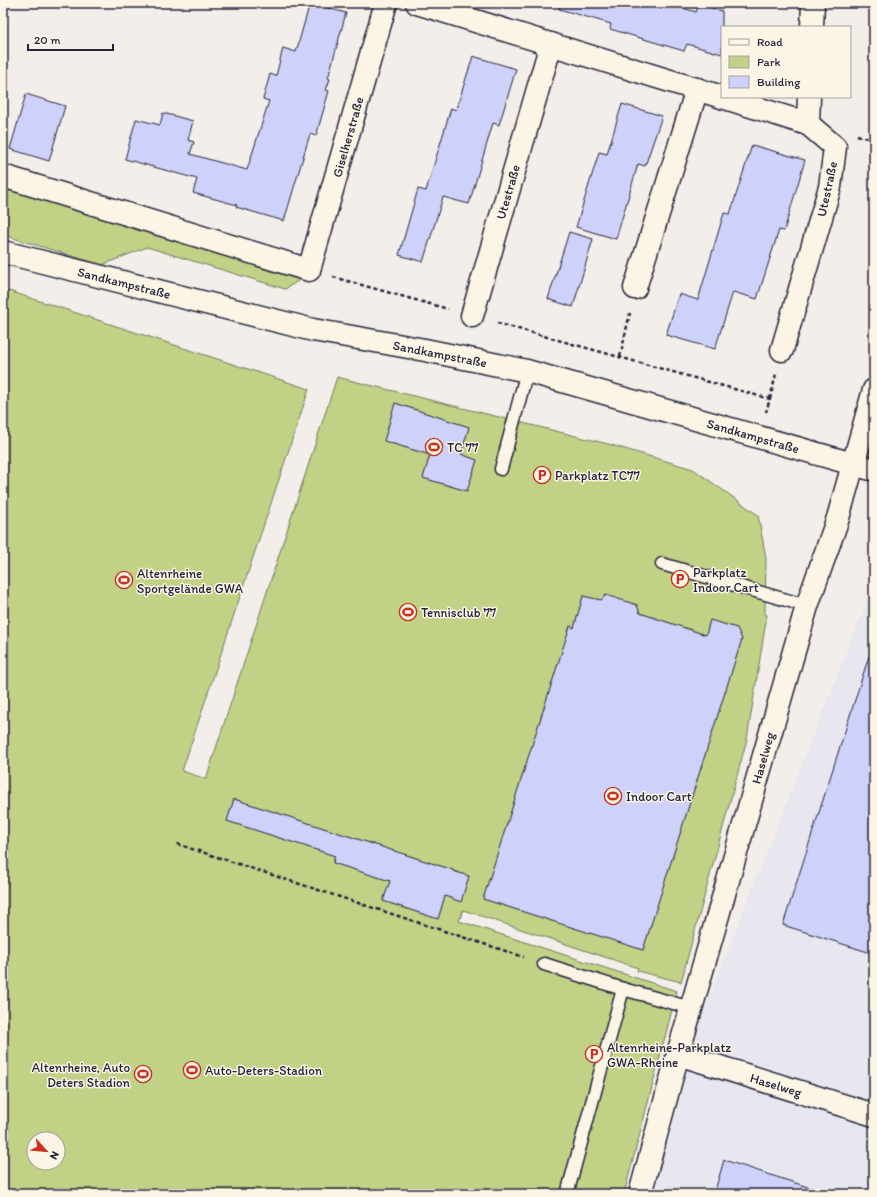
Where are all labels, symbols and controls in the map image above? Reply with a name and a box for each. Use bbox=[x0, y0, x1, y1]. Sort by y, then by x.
scale bar bbox=[28, 26, 113, 52]
legend bbox=[721, 26, 851, 98]
text: 20 m bbox=[34, 33, 61, 47]
text: Road bbox=[757, 35, 783, 49]
text: Park bbox=[757, 55, 781, 69]
text: Building bbox=[757, 75, 801, 89]
street label: Giselherstraße bbox=[329, 95, 367, 179]
street label: Utestraße bbox=[814, 160, 840, 218]
street label: Utestraße bbox=[493, 163, 523, 221]
street label: Sandkampstraße bbox=[76, 264, 172, 302]
street label: Sandkampstraße bbox=[392, 338, 488, 370]
street label: Sandkampstraße bbox=[705, 416, 801, 456]
sports icon: TC 77 bbox=[424, 437, 444, 457]
place label: TC 77 bbox=[447, 440, 479, 455]
parking icon: Parkplatz TC77 bbox=[532, 465, 552, 485]
place label: Parkplatz TC77 bbox=[555, 468, 640, 483]
place label: Parkplatz Indoor Cart bbox=[693, 565, 759, 595]
place label: Altenrheine Sportgelände GWA bbox=[137, 566, 244, 596]
parking icon: Parkplatz Indoor Cart bbox=[670, 569, 690, 589]
sports icon: Altenrheine Sportgelände GWA bbox=[114, 570, 134, 590]
sports icon: Tennisclub 77 bbox=[398, 602, 418, 622]
place label: Tennisclub 77 bbox=[421, 605, 497, 620]
street label: Haselweg bbox=[748, 730, 778, 786]
sports icon: Indoor Cart bbox=[603, 786, 623, 806]
place label: Indoor Cart bbox=[626, 789, 692, 804]
place label: Altenrheine-Parkplatz GWA-Rheine bbox=[607, 1040, 731, 1070]
parking icon: Altenrheine-Parkplatz GWA-Rheine bbox=[584, 1044, 604, 1064]
place label: Altenrheine, Auto Deters Stadion bbox=[32, 1060, 131, 1090]
sports icon: Auto-Deters-Stadion bbox=[182, 1060, 202, 1080]
place label: Auto-Deters-Stadion bbox=[205, 1063, 323, 1078]
sports icon: Altenrheine, Auto Deters Stadion bbox=[133, 1064, 153, 1084]
street label: Haselweg bbox=[748, 1070, 804, 1100]
north arrow bbox=[26, 1131, 66, 1171]
text: N bbox=[47, 1149, 62, 1162]

